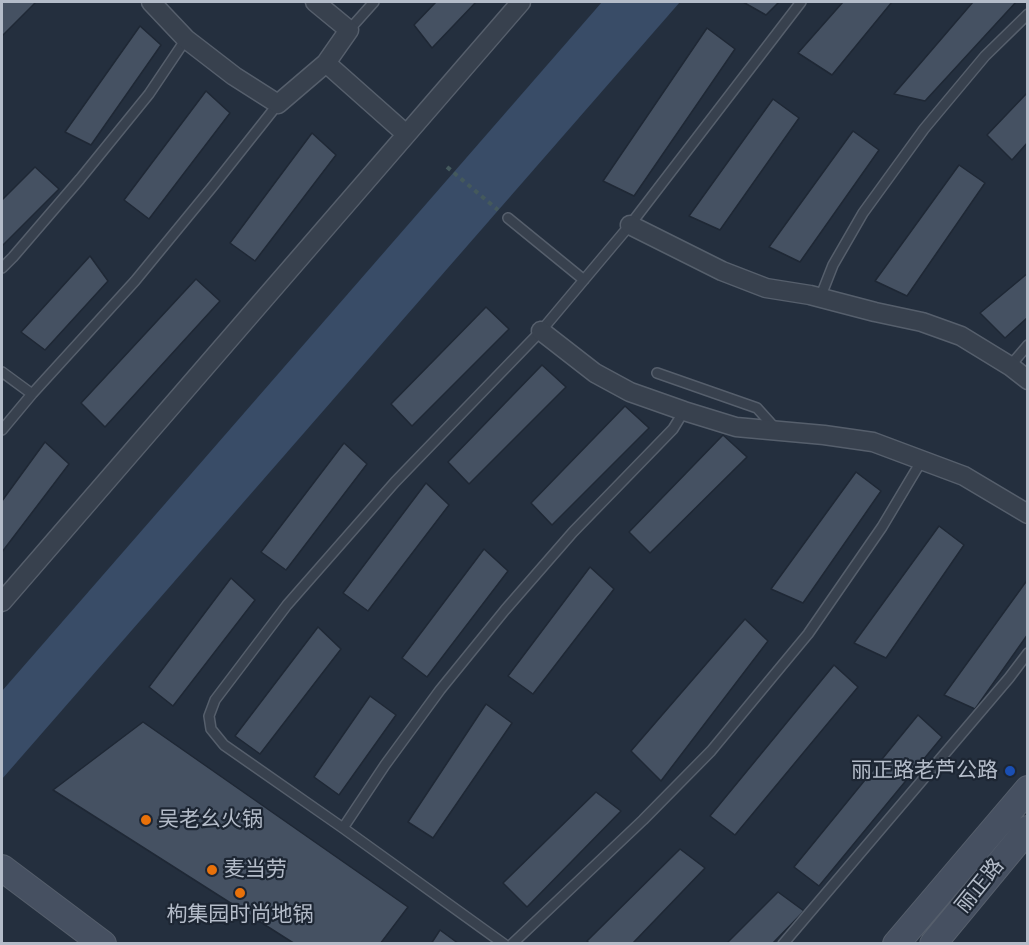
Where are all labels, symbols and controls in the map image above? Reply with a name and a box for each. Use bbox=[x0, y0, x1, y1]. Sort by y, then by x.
place label: 丽正路老芦公路 bbox=[851, 758, 998, 784]
marker: 丽正路老芦公路 bbox=[1003, 764, 1017, 778]
place label: 吴老幺火锅 bbox=[158, 807, 263, 833]
marker: 吴老幺火锅 bbox=[139, 813, 153, 827]
street label: 丽正路 bbox=[950, 854, 1010, 918]
place label: 麦当劳 bbox=[224, 857, 287, 883]
marker: 麦当劳 bbox=[205, 863, 219, 877]
marker: 枸集园时尚地锅 bbox=[233, 886, 247, 900]
place label: 枸集园时尚地锅 bbox=[167, 902, 313, 928]

